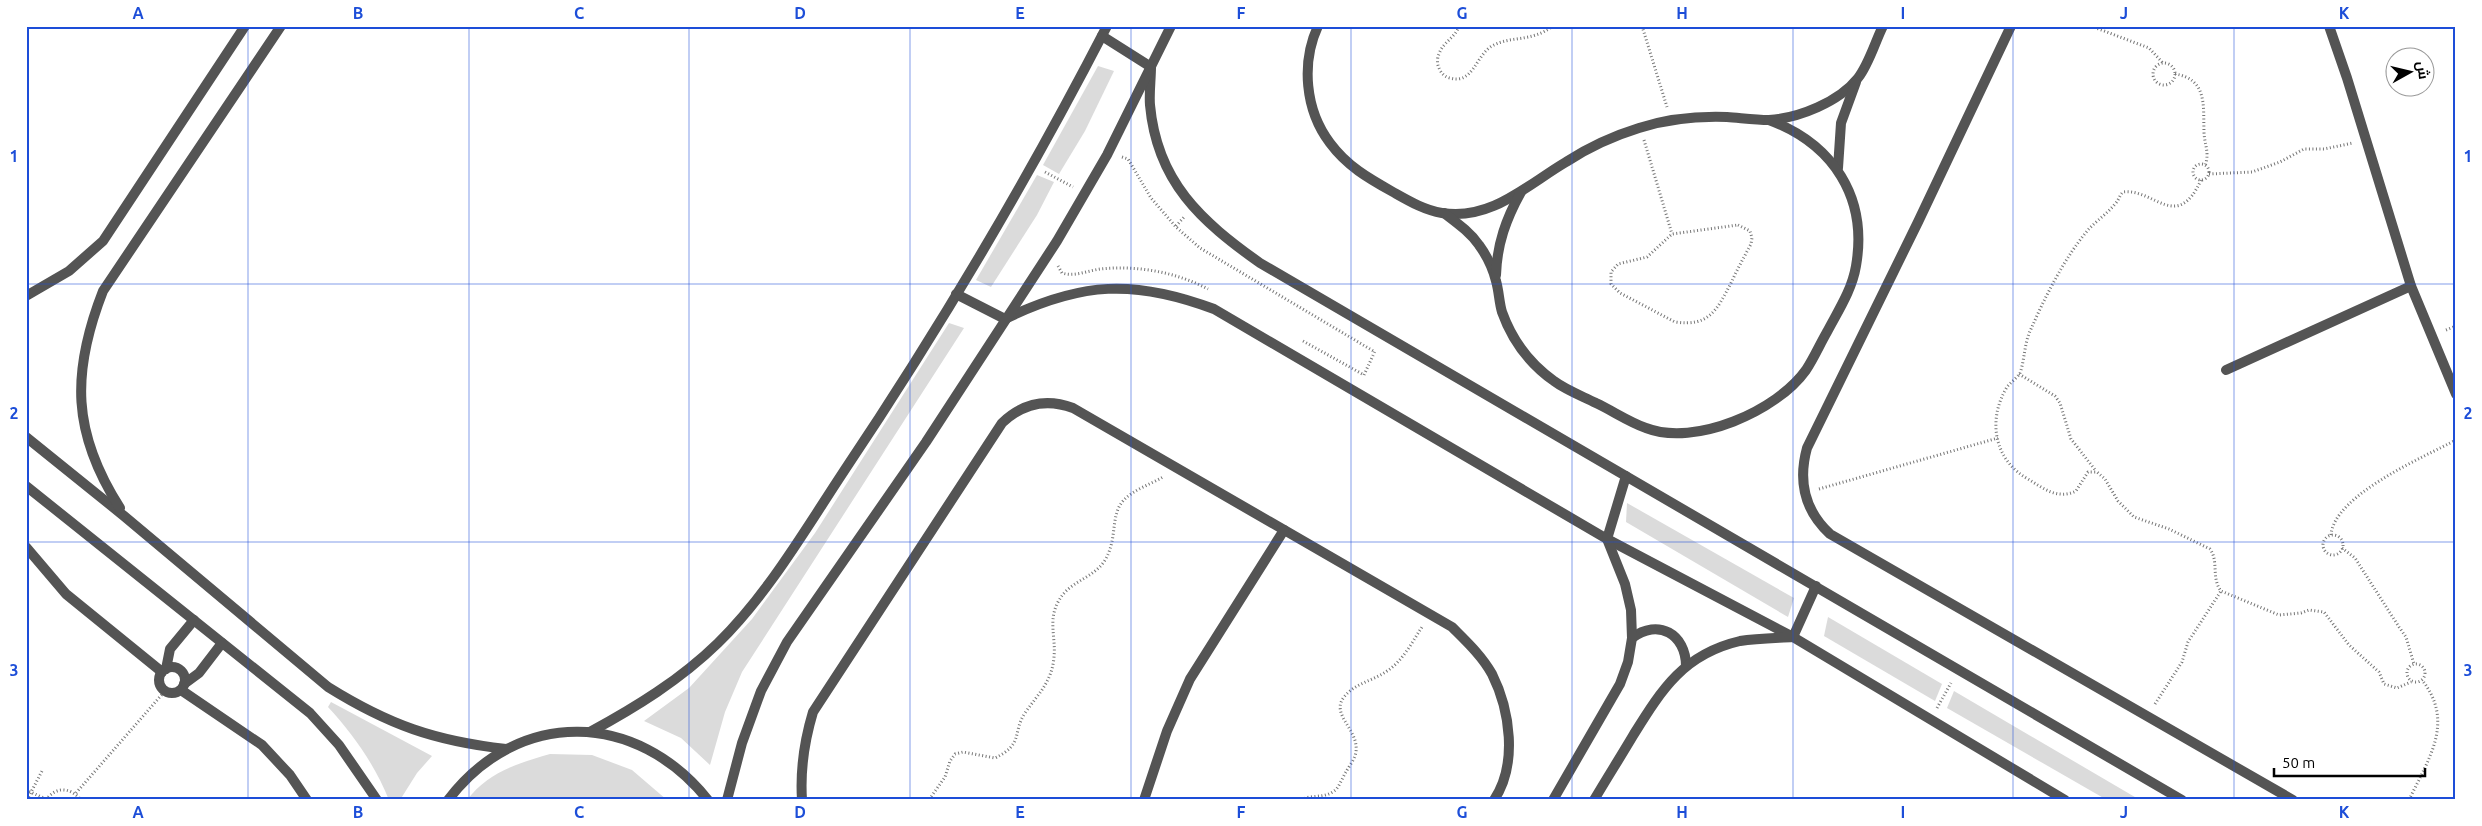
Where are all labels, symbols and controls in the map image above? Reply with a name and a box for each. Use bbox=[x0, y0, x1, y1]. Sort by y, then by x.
text: A bbox=[132, 4, 144, 22]
text: B bbox=[353, 4, 363, 22]
text: C bbox=[574, 4, 584, 22]
text: D bbox=[794, 4, 806, 22]
text: E bbox=[1015, 4, 1025, 22]
text: F bbox=[1237, 4, 1246, 22]
text: G bbox=[1456, 4, 1468, 22]
text: H bbox=[1676, 4, 1688, 22]
text: I bbox=[1901, 4, 1905, 22]
text: J bbox=[2120, 4, 2128, 22]
text: K bbox=[2339, 4, 2350, 22]
north arrow bbox=[2384, 48, 2434, 98]
text: ش bbox=[2413, 60, 2432, 80]
text: 1 bbox=[9, 147, 19, 165]
text: 1 bbox=[2463, 147, 2473, 165]
text: 2 bbox=[9, 404, 19, 422]
text: 2 bbox=[2463, 404, 2473, 422]
text: 3 bbox=[9, 661, 19, 679]
text: 3 bbox=[2463, 661, 2473, 679]
scale bar bbox=[2274, 746, 2426, 778]
text: 50 m bbox=[2282, 754, 2315, 771]
text: A bbox=[132, 803, 144, 821]
text: B bbox=[353, 803, 363, 821]
text: C bbox=[574, 803, 584, 821]
text: D bbox=[794, 803, 806, 821]
text: E bbox=[1015, 803, 1025, 821]
text: F bbox=[1237, 803, 1246, 821]
text: G bbox=[1456, 803, 1468, 821]
text: H bbox=[1676, 803, 1688, 821]
text: I bbox=[1901, 803, 1905, 821]
text: J bbox=[2120, 803, 2128, 821]
text: K bbox=[2339, 803, 2350, 821]

